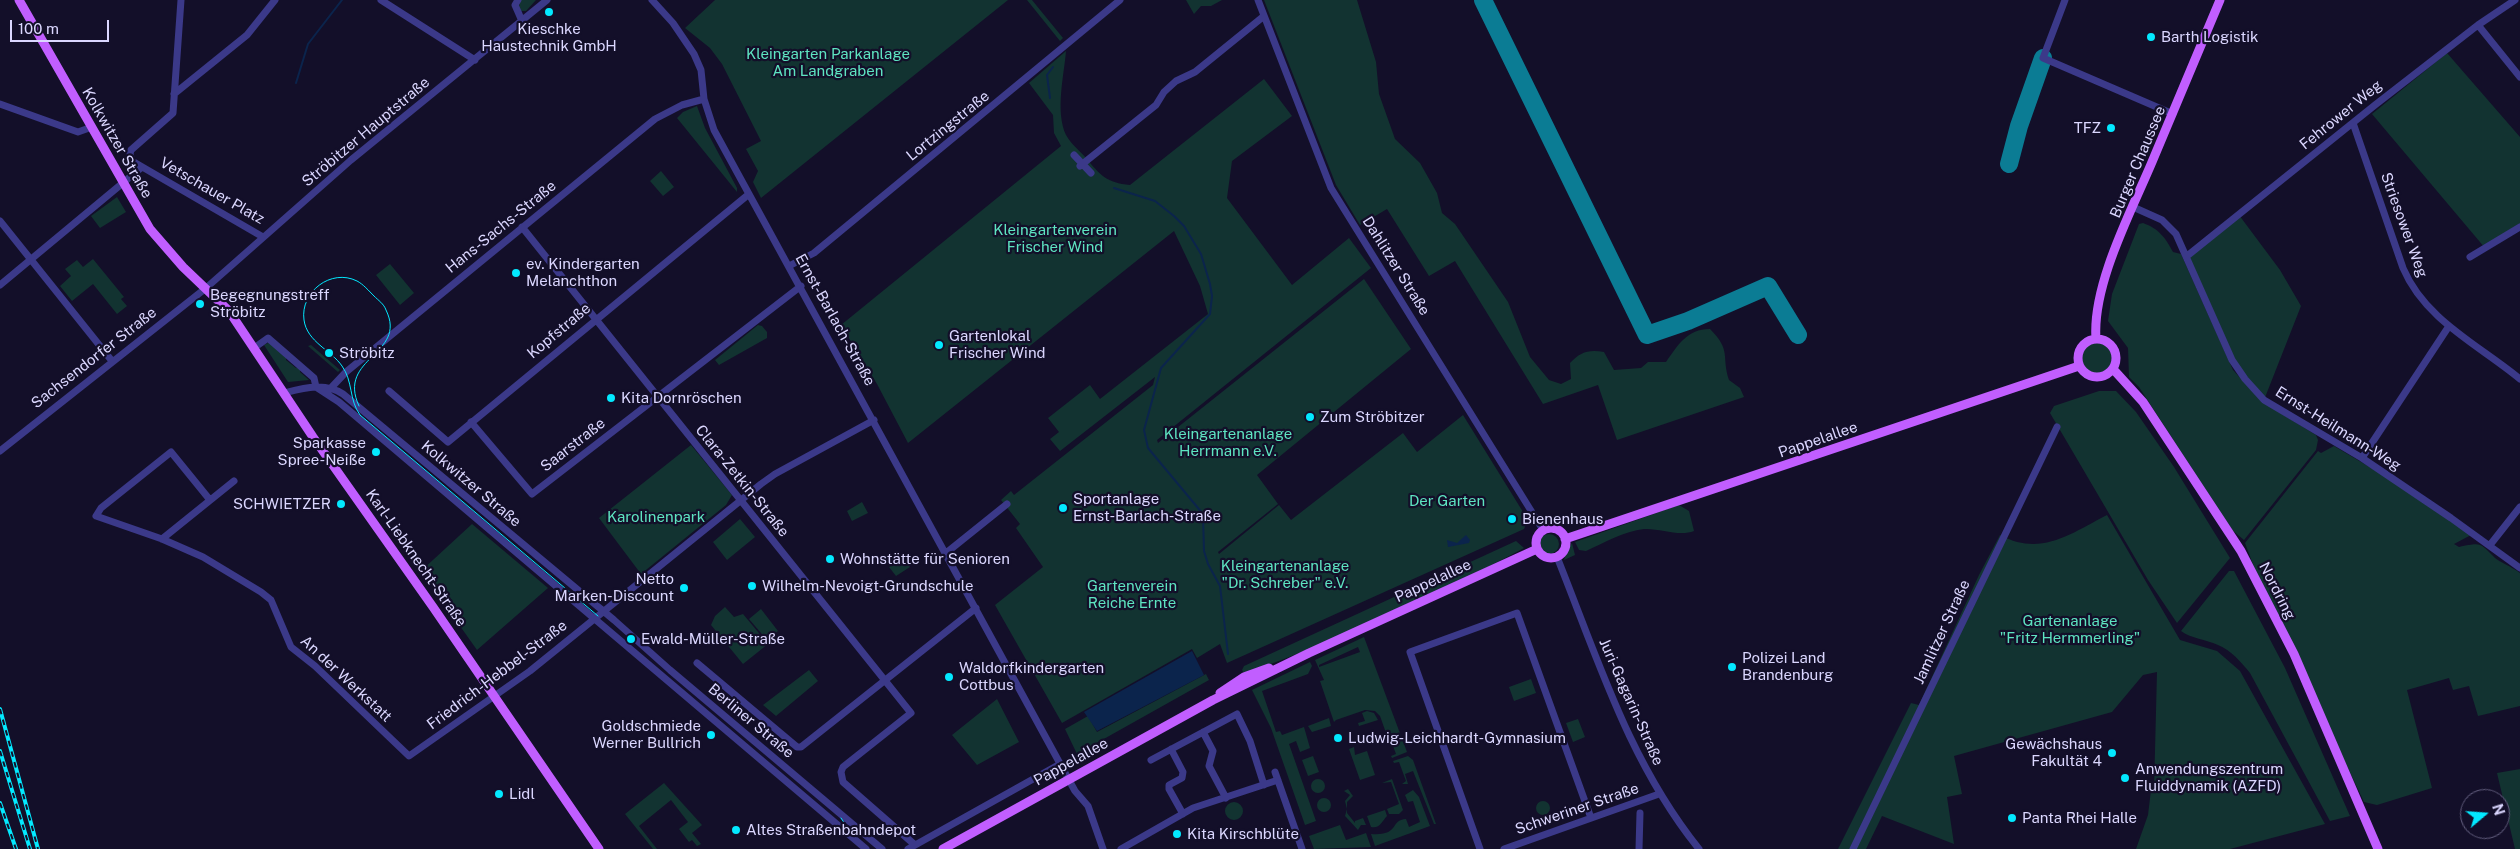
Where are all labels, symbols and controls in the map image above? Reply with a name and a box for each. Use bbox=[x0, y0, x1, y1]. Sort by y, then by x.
marker: Kieschke Haustechnik GmbH bbox=[543, 6, 555, 18]
scale bar bbox=[12, 10, 111, 42]
text: 100 m bbox=[18, 20, 59, 37]
place label: Kieschke Haustechnik GmbH bbox=[481, 20, 617, 55]
place label: Barth Logistik bbox=[2161, 28, 2258, 46]
marker: Barth Logistik bbox=[2145, 31, 2157, 43]
park label: Kleingarten Parkanlage Am Landgraben bbox=[746, 45, 910, 80]
street label: Ströbitzer Hauptstraße bbox=[299, 73, 433, 191]
street label: Fehrower Weg bbox=[2296, 76, 2386, 154]
street label: Kolkwitzer Straße bbox=[78, 85, 156, 201]
street label: Lortzingstraße bbox=[903, 87, 993, 165]
street label: Burger Chaussee bbox=[2106, 103, 2170, 221]
place label: TFZ bbox=[2074, 119, 2101, 137]
marker: TFZ bbox=[2105, 122, 2117, 134]
street label: Vetschauer Platz bbox=[157, 154, 267, 228]
street label: Striesower Weg bbox=[2377, 170, 2431, 280]
street label: Hans-Sachs-Straße bbox=[442, 177, 560, 277]
street label: Dahlitzer Straße bbox=[1358, 213, 1434, 319]
park label: Kleingartenverein Frischer Wind bbox=[993, 221, 1117, 256]
street label: Ernst-Barlach-Straße bbox=[791, 251, 879, 389]
place label: ev. Kindergarten Melanchthon bbox=[526, 255, 640, 290]
marker: ev. Kindergarten Melanchthon bbox=[510, 267, 522, 279]
place label: Begegnungstreff Ströbitz bbox=[210, 286, 329, 321]
marker: Begegnungstreff Ströbitz bbox=[194, 298, 206, 310]
street label: Kopfstraße bbox=[524, 299, 594, 363]
street label: Sachsendorfer Straße bbox=[28, 304, 160, 412]
place label: Gartenlokal Frischer Wind bbox=[949, 327, 1046, 362]
marker: Gartenlokal Frischer Wind bbox=[933, 339, 945, 351]
place label: Ströbitz bbox=[339, 344, 394, 362]
marker: Ströbitz bbox=[323, 347, 335, 359]
street label: Ernst-Heilmann-Weg bbox=[2272, 383, 2404, 475]
place label: Kita Dornröschen bbox=[621, 389, 742, 407]
marker: Kita Dornröschen bbox=[605, 392, 617, 404]
place label: Zum Ströbitzer bbox=[1320, 408, 1425, 426]
marker: Zum Ströbitzer bbox=[1304, 411, 1316, 423]
street label: Saarstraße bbox=[537, 414, 609, 476]
street label: Pappelallee bbox=[1776, 418, 1860, 462]
street label: Clara-Zetkin-Straße bbox=[691, 421, 793, 541]
park label: Kleingartenanlage Herrmann e.V. bbox=[1164, 425, 1292, 460]
place label: Sparkasse Spree-Neiße bbox=[278, 434, 366, 469]
street label: Kolkwitzer Straße bbox=[417, 437, 525, 531]
marker: Sparkasse Spree-Neiße bbox=[370, 446, 382, 458]
street label: Karl-Liebknecht-Straße bbox=[362, 486, 470, 630]
place label: Sportanlage Ernst-Barlach-Straße bbox=[1073, 490, 1221, 525]
park label: Der Garten bbox=[1409, 492, 1485, 510]
place label: SCHWIETZER bbox=[233, 495, 331, 513]
marker: SCHWIETZER bbox=[335, 498, 347, 510]
marker: Sportanlage Ernst-Barlach-Straße bbox=[1057, 502, 1069, 514]
park label: Karolinenpark bbox=[607, 508, 705, 526]
place label: Bienenhaus bbox=[1522, 510, 1603, 528]
marker: Bienenhaus bbox=[1506, 513, 1518, 525]
place label: Wohnstätte für Senioren bbox=[840, 550, 1010, 568]
marker: Wohnstätte für Senioren bbox=[824, 553, 836, 565]
street label: Pappelallee bbox=[1392, 555, 1474, 607]
park label: Kleingartenanlage "Dr. Schreber" e.V. bbox=[1221, 557, 1349, 592]
street label: Nordring bbox=[2255, 559, 2299, 623]
place label: Netto Marken-Discount bbox=[554, 570, 674, 605]
place label: Wilhelm-Nevoigt-Grundschule bbox=[762, 577, 974, 595]
park label: Gartenverein Reiche Ernte bbox=[1087, 577, 1177, 612]
street label: Jamlitzer Straße bbox=[1910, 577, 1974, 687]
marker: Wilhelm-Nevoigt-Grundschule bbox=[746, 580, 758, 592]
marker: Netto Marken-Discount bbox=[678, 582, 690, 594]
park label: Gartenanlage "Fritz Hermmerling" bbox=[2000, 612, 2140, 647]
street label: Friedrich-Hebbel-Straße bbox=[423, 616, 571, 734]
place label: Ewald-Müller-Straße bbox=[641, 630, 785, 648]
street label: An der Werkstatt bbox=[297, 632, 395, 726]
marker: Ewald-Müller-Straße bbox=[625, 633, 637, 645]
street label: Juri-Gagarin-Straße bbox=[1595, 636, 1667, 768]
place label: Polizei Land Brandenburg bbox=[1742, 649, 1833, 684]
place label: Waldorfkindergarten Cottbus bbox=[959, 659, 1104, 694]
marker: Polizei Land Brandenburg bbox=[1726, 661, 1738, 673]
marker: Waldorfkindergarten Cottbus bbox=[943, 671, 955, 683]
street label: Berliner Straße bbox=[705, 680, 797, 762]
place label: Goldschmiede Werner Bullrich bbox=[592, 717, 701, 752]
marker: Goldschmiede Werner Bullrich bbox=[705, 729, 717, 741]
place label: Ludwig-Leichhardt-Gymnasium bbox=[1348, 729, 1566, 747]
marker: Ludwig-Leichhardt-Gymnasium bbox=[1332, 732, 1344, 744]
street label: Pappelallee bbox=[1031, 734, 1111, 790]
place label: Gewächshaus Fakultät 4 bbox=[2005, 735, 2102, 770]
marker: Gewächshaus Fakultät 4 bbox=[2106, 747, 2118, 759]
place label: Anwendungszentrum Fluiddynamik (AZFD) bbox=[2135, 760, 2283, 795]
marker: Anwendungszentrum Fluiddynamik (AZFD) bbox=[2119, 772, 2131, 784]
street label: Schweriner Straße bbox=[1513, 779, 1641, 839]
place label: Lidl bbox=[509, 785, 535, 803]
marker: Lidl bbox=[493, 788, 505, 800]
north arrow bbox=[2460, 789, 2510, 839]
text: N bbox=[2489, 802, 2508, 817]
place label: Panta Rhei Halle bbox=[2022, 809, 2137, 827]
marker: Panta Rhei Halle bbox=[2006, 812, 2018, 824]
place label: Altes Straßenbahndepot bbox=[746, 821, 916, 839]
marker: Altes Straßenbahndepot bbox=[730, 824, 742, 836]
place label: Kita Kirschblüte bbox=[1187, 825, 1299, 843]
marker: Kita Kirschblüte bbox=[1171, 828, 1183, 840]

